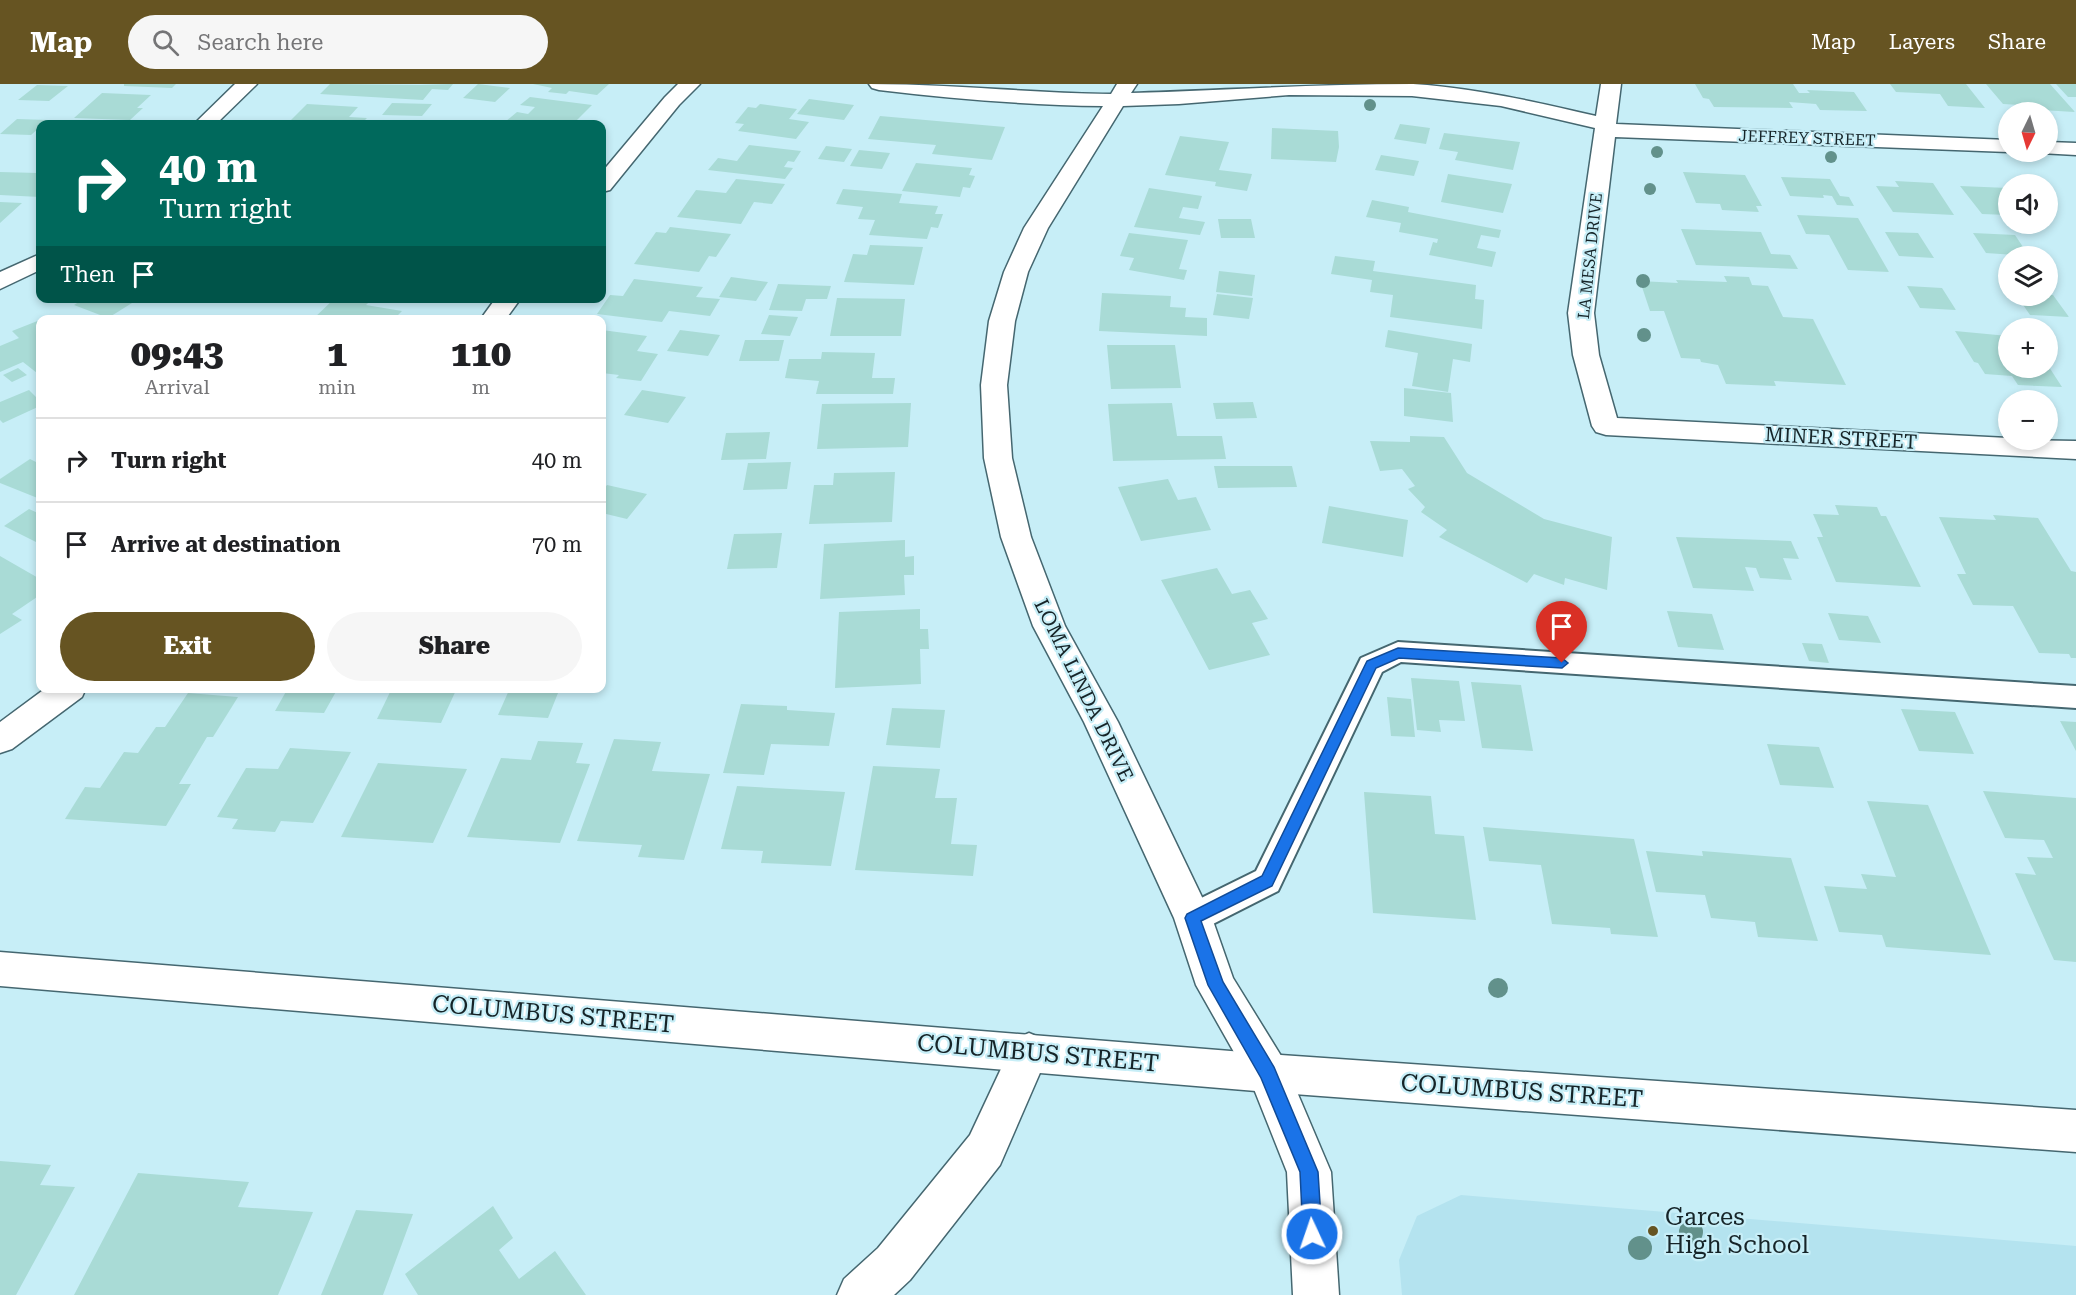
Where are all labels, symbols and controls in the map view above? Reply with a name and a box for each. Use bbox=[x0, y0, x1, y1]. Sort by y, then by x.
search box bbox=[128, 15, 548, 69]
text: Map bbox=[30, 26, 92, 59]
icon: search bbox=[149, 26, 182, 59]
text: Search here bbox=[197, 30, 323, 55]
text: Map bbox=[1811, 30, 1856, 54]
text: Layers bbox=[1889, 30, 1955, 54]
text: Share bbox=[1988, 30, 2046, 54]
north arrow bbox=[1998, 102, 2058, 162]
map controls bbox=[1998, 102, 2058, 450]
street label: JEFFREY STREET bbox=[1738, 126, 1876, 150]
text: 40 m bbox=[159, 143, 257, 192]
icon: right bbox=[60, 144, 138, 222]
button: sound bbox=[1998, 174, 2058, 234]
street label: LA MESA DRIVE bbox=[1574, 192, 1606, 320]
text: Turn right bbox=[159, 193, 292, 225]
button: layers bbox=[1998, 246, 2058, 306]
icon: arrive bbox=[127, 258, 160, 291]
text: Then bbox=[60, 262, 115, 287]
button: + bbox=[1998, 318, 2058, 378]
text: 09:43 bbox=[131, 333, 223, 375]
text: 1 bbox=[327, 333, 347, 375]
text: 110 bbox=[451, 333, 511, 375]
text: Arrival bbox=[145, 375, 210, 399]
text: min bbox=[318, 375, 356, 399]
text: m bbox=[472, 375, 490, 399]
button: − bbox=[1998, 390, 2058, 450]
street label: MINER STREET bbox=[1764, 422, 1918, 454]
icon: right bbox=[60, 444, 93, 477]
text: Turn right bbox=[111, 448, 226, 473]
text: 40 m bbox=[532, 448, 582, 473]
icon: arrive bbox=[60, 528, 93, 561]
text: Arrive at destination bbox=[111, 532, 340, 557]
text: 70 m bbox=[532, 532, 582, 557]
street label: LOMA LINDA DRIVE bbox=[1029, 595, 1139, 785]
pin bbox=[1536, 601, 1587, 663]
icon: arrive bbox=[1545, 610, 1578, 643]
button: Exit bbox=[60, 612, 315, 681]
button: Share bbox=[327, 612, 582, 681]
street label: COLUMBUS STREET bbox=[431, 989, 675, 1039]
street label: COLUMBUS STREET bbox=[916, 1028, 1160, 1078]
street label: COLUMBUS STREET bbox=[1400, 1069, 1644, 1113]
position arrow bbox=[1280, 1202, 1344, 1266]
place label: Garces High School bbox=[1665, 1203, 1809, 1259]
marker: Garces High School bbox=[1646, 1224, 1660, 1238]

